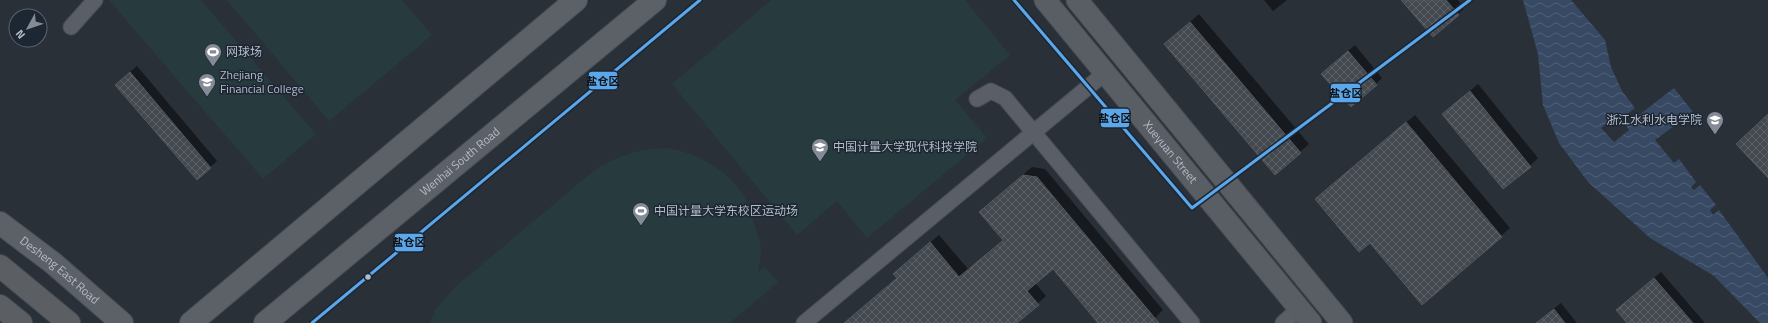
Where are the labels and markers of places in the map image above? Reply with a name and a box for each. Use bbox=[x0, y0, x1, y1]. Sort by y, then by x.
sports icon: 网球场 bbox=[203, 42, 223, 67]
place label: 网球场 bbox=[226, 42, 262, 61]
place label: Zhejiang Financial College bbox=[220, 65, 304, 98]
school or university icon: Zhejiang Financial College bbox=[197, 72, 217, 97]
place label: 浙江水利水电学院 bbox=[1606, 110, 1702, 129]
school or university icon: 浙江水利水电学院 bbox=[1705, 110, 1725, 135]
school or university icon: 中国计量大学现代科技学院 bbox=[810, 137, 830, 162]
place label: 中国计量大学现代科技学院 bbox=[833, 137, 977, 156]
sports icon: 中国计量大学东校区运动场 bbox=[631, 201, 651, 226]
place label: 中国计量大学东校区运动场 bbox=[654, 201, 798, 220]
unlabelled marker bbox=[363, 272, 373, 282]

